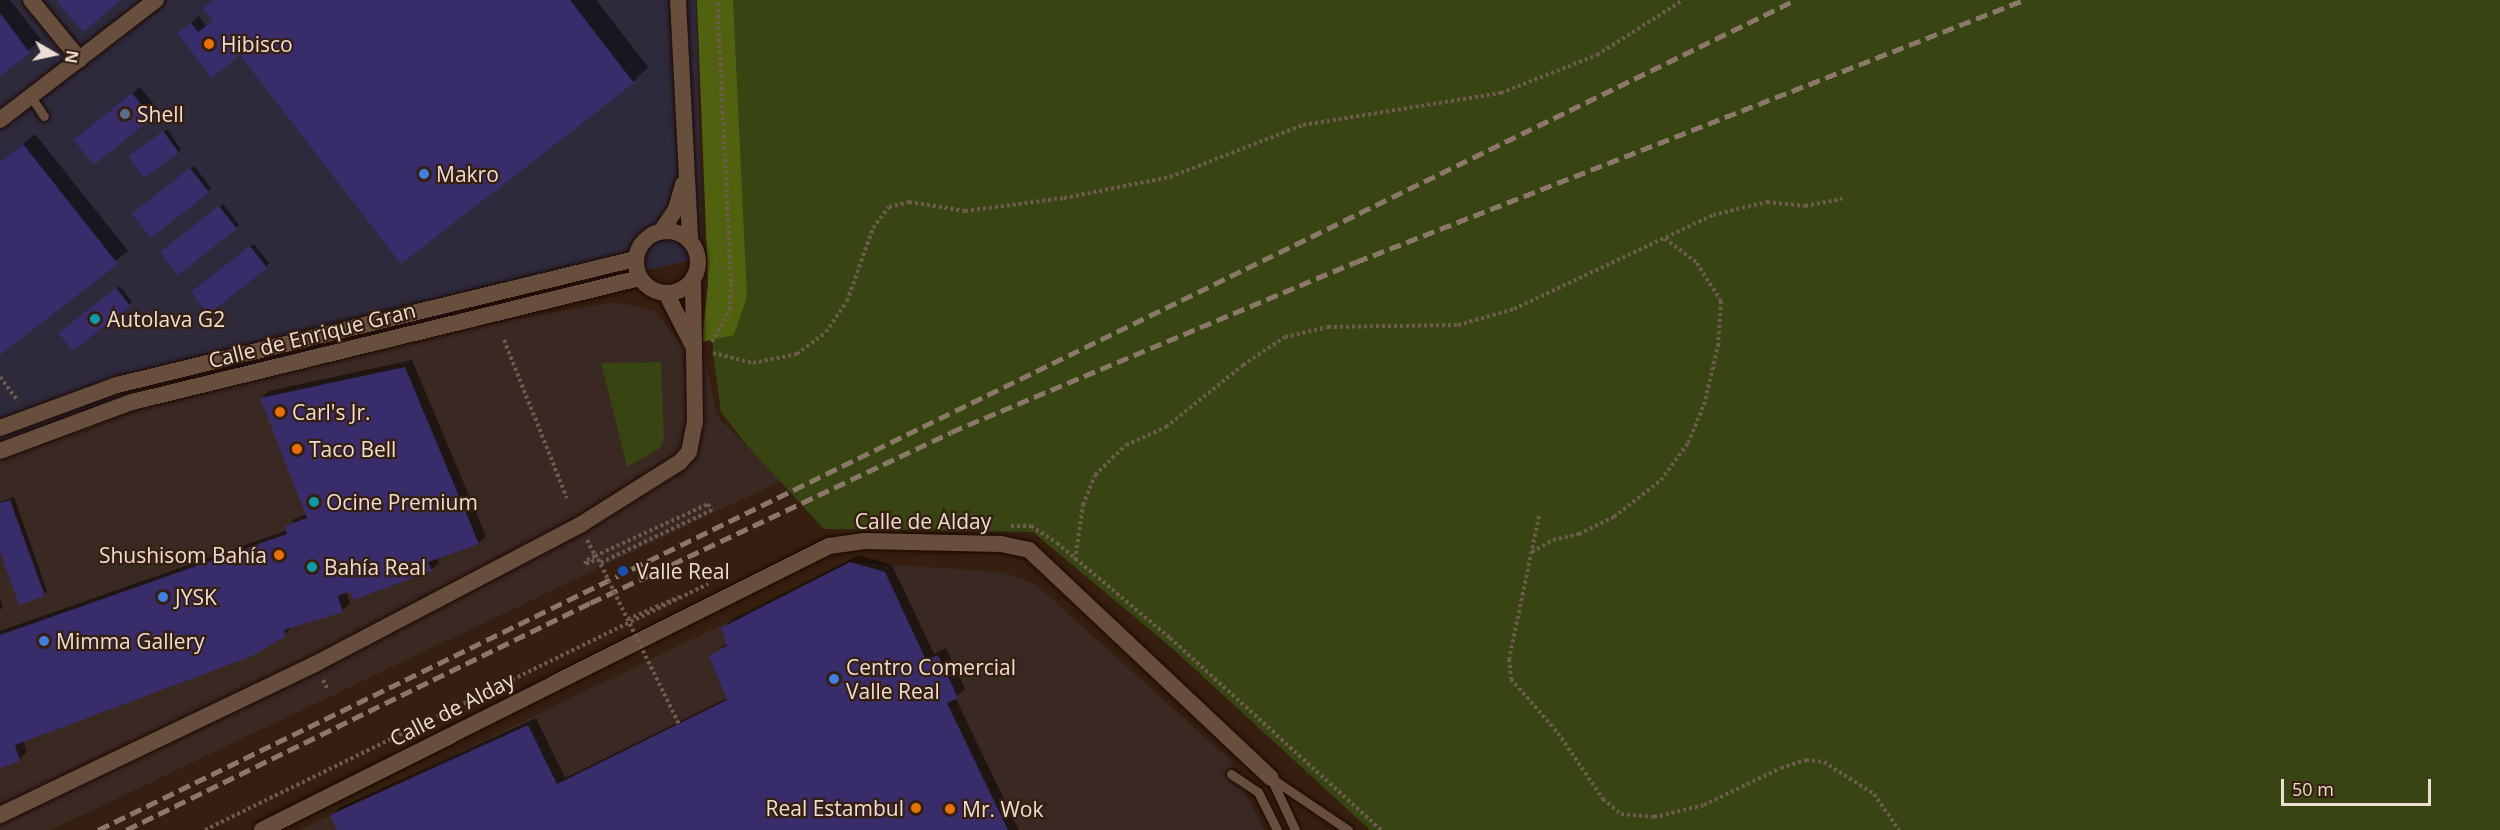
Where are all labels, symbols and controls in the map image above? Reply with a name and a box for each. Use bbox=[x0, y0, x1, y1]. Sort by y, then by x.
north arrow bbox=[24, 24, 84, 84]
place label: Hibisco bbox=[221, 31, 293, 57]
marker: Hibisco bbox=[202, 37, 216, 51]
text: N bbox=[60, 49, 84, 65]
place label: Shell bbox=[137, 101, 184, 127]
marker: Shell bbox=[118, 107, 132, 121]
place label: Makro bbox=[436, 161, 499, 187]
marker: Makro bbox=[417, 167, 431, 181]
street label: Calle de Enrique Gran bbox=[206, 297, 418, 373]
place label: Autolava G2 bbox=[107, 306, 225, 332]
marker: Autolava G2 bbox=[88, 312, 102, 326]
place label: Carl's Jr. bbox=[292, 399, 371, 425]
marker: Carl's Jr. bbox=[273, 405, 287, 419]
place label: Taco Bell bbox=[309, 436, 396, 462]
marker: Taco Bell bbox=[290, 442, 304, 456]
place label: Ocine Premium bbox=[326, 489, 478, 515]
marker: Ocine Premium bbox=[307, 495, 321, 509]
street label: Calle de Alday bbox=[855, 508, 991, 534]
place label: Shushisom Bahía bbox=[99, 542, 267, 568]
marker: Shushisom Bahía bbox=[272, 548, 286, 562]
place label: Bahía Real bbox=[324, 554, 426, 580]
place label: Valle Real bbox=[636, 558, 730, 584]
marker: Bahía Real bbox=[305, 560, 319, 574]
marker: Valle Real bbox=[614, 562, 632, 580]
place label: JYSK bbox=[175, 584, 217, 610]
marker: JYSK bbox=[156, 590, 170, 604]
place label: Mimma Gallery bbox=[56, 628, 205, 654]
marker: Mimma Gallery bbox=[37, 634, 51, 648]
place label: Centro Comercial Valle Real bbox=[846, 654, 1016, 704]
street label: Calle de Alday bbox=[385, 667, 519, 751]
marker: Centro Comercial Valle Real bbox=[827, 672, 841, 686]
scale bar bbox=[2284, 767, 2434, 805]
text: 50 m bbox=[2292, 777, 2334, 801]
place label: Real Estambul bbox=[766, 795, 904, 821]
place label: Mr. Wok bbox=[962, 796, 1043, 822]
marker: Real Estambul bbox=[909, 801, 923, 815]
marker: Mr. Wok bbox=[943, 802, 957, 816]

